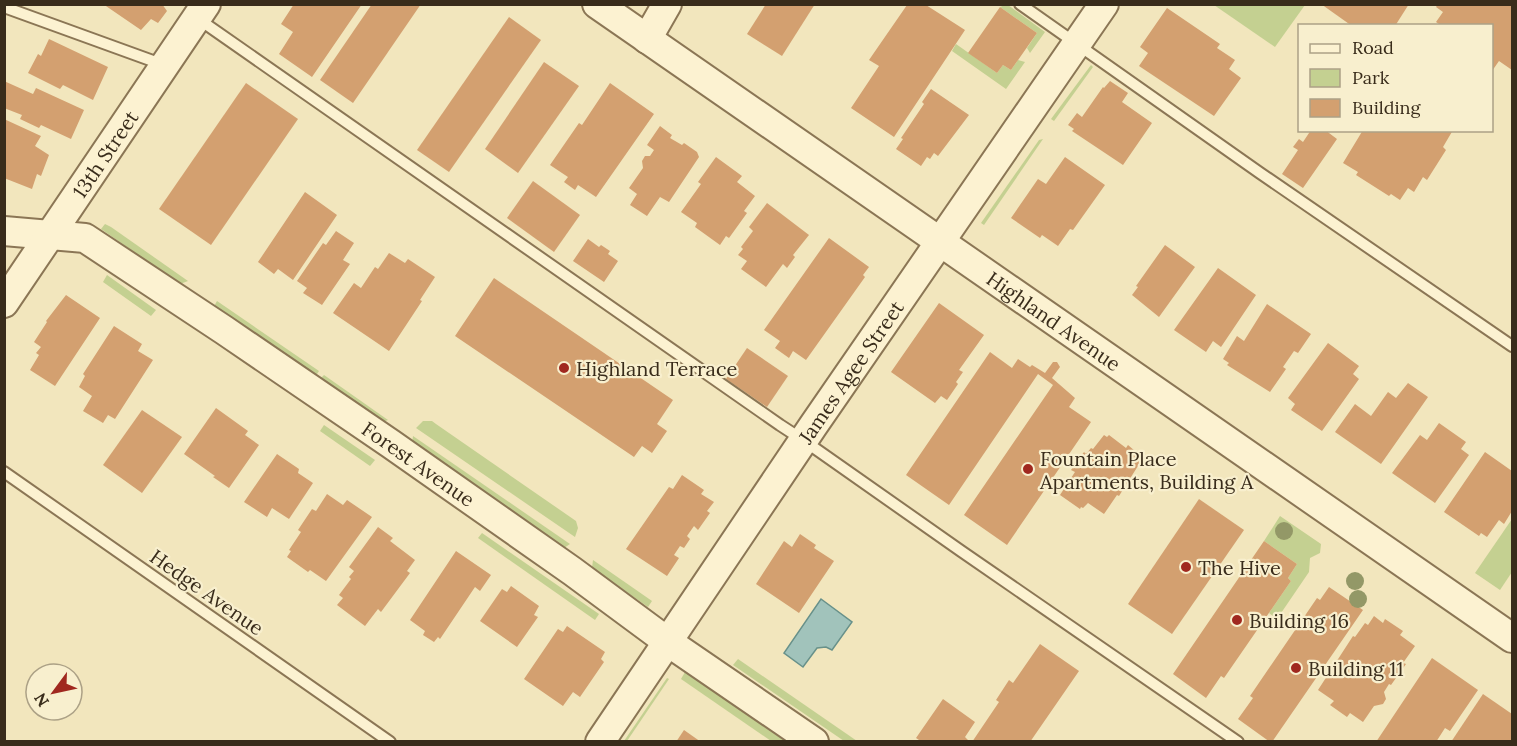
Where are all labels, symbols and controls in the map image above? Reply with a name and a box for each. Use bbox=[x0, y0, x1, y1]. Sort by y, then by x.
legend bbox=[1298, 24, 1493, 132]
text: Road bbox=[1352, 36, 1394, 59]
text: Park bbox=[1352, 66, 1390, 89]
text: Building bbox=[1352, 96, 1422, 119]
street label: 13th Street bbox=[66, 105, 143, 202]
street label: Highland Avenue bbox=[982, 265, 1126, 376]
street label: James Agee Street bbox=[792, 295, 909, 449]
place label: Highland Terrace bbox=[576, 356, 737, 381]
marker: Highland Terrace bbox=[557, 361, 571, 375]
street label: Forest Avenue bbox=[357, 416, 480, 512]
place label: Fountain Place Apartments, Building A bbox=[1039, 446, 1254, 494]
marker: Fountain Place Apartments, Building A bbox=[1021, 462, 1035, 476]
street label: Hedge Avenue bbox=[145, 544, 269, 640]
place label: The Hive bbox=[1198, 555, 1281, 580]
marker: The Hive bbox=[1179, 560, 1193, 574]
place label: Building 16 bbox=[1249, 608, 1349, 633]
marker: Building 16 bbox=[1230, 613, 1244, 627]
place label: Building 11 bbox=[1308, 656, 1404, 681]
marker: Building 11 bbox=[1289, 661, 1303, 675]
north arrow bbox=[24, 662, 84, 722]
text: N bbox=[30, 690, 53, 711]

